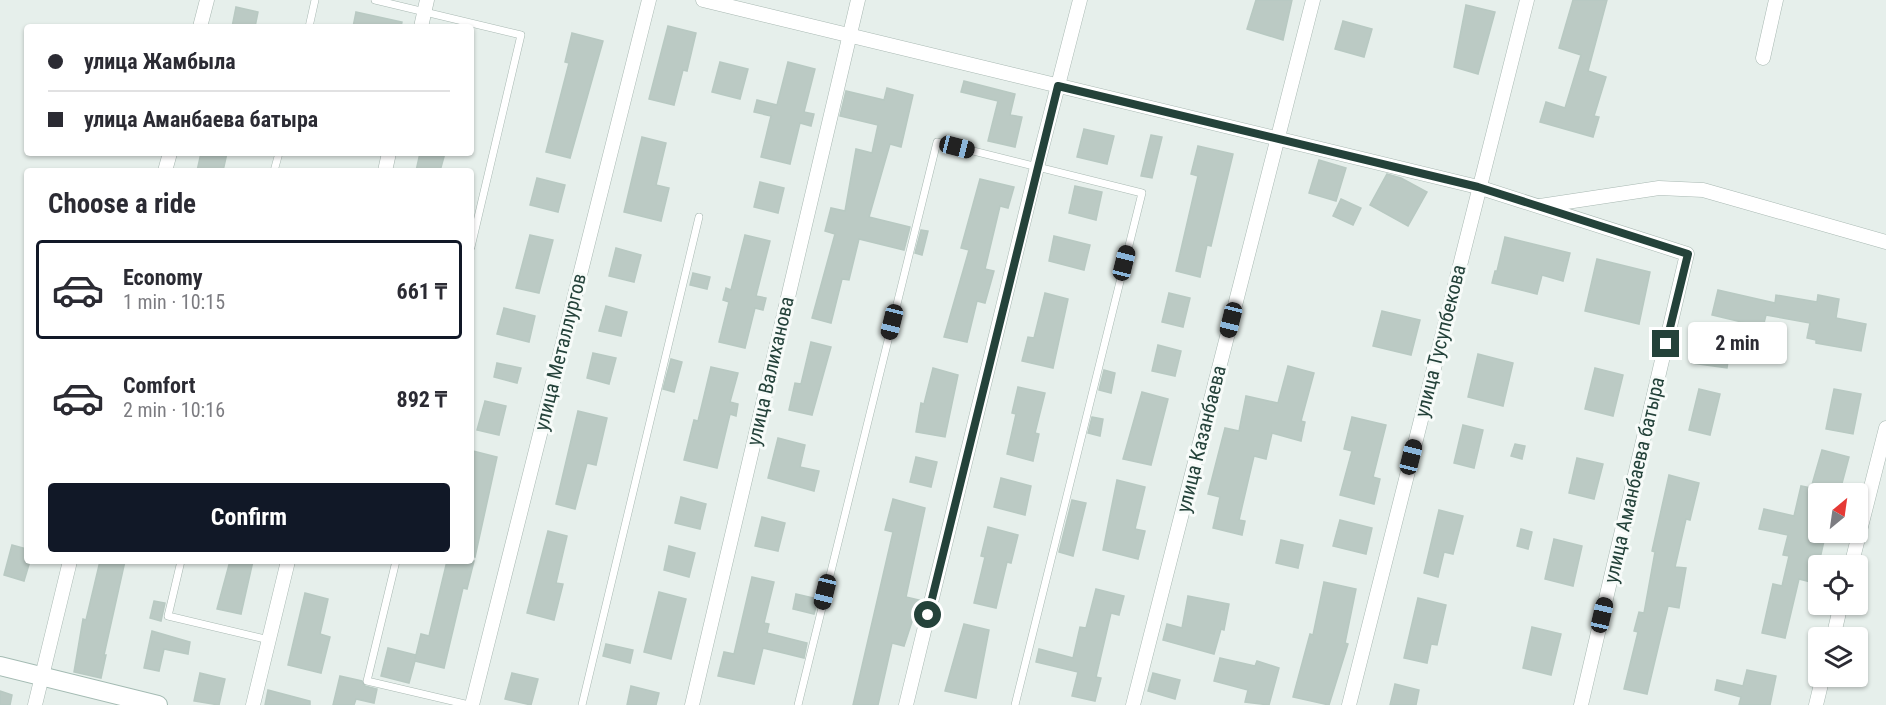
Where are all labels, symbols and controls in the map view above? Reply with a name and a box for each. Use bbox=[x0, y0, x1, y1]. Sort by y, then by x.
text: улица Жамбыла bbox=[84, 49, 236, 74]
text: улица Аманбаева батыра bbox=[84, 107, 318, 132]
car bbox=[937, 134, 977, 160]
text: Choose a ride bbox=[48, 188, 196, 220]
car bbox=[1111, 243, 1137, 283]
street label: улица Тусупбекова bbox=[1409, 262, 1471, 420]
icon: car bbox=[51, 263, 105, 317]
text: Economy bbox=[123, 265, 203, 290]
street label: улица Металлургов bbox=[529, 271, 591, 433]
text: 661 ₸ bbox=[397, 279, 447, 304]
text: 1 min · 10:15 bbox=[123, 290, 225, 314]
street label: улица Валиханова bbox=[741, 294, 799, 448]
car bbox=[1218, 300, 1244, 340]
car bbox=[879, 302, 905, 342]
callout: 2 min bbox=[1687, 323, 1786, 365]
route end bbox=[1652, 330, 1679, 357]
text: 2 min bbox=[1715, 331, 1760, 355]
street label: улица Казанбаева bbox=[1171, 363, 1231, 515]
icon: car bbox=[51, 371, 105, 425]
text: Comfort bbox=[123, 373, 196, 398]
street label: улица Аманбаева батыра bbox=[1599, 375, 1669, 585]
text: 892 ₸ bbox=[397, 387, 447, 412]
text: 2 min · 10:16 bbox=[123, 398, 225, 422]
car bbox=[1398, 437, 1424, 477]
button: Confirm bbox=[48, 483, 450, 552]
north arrow bbox=[1808, 483, 1868, 543]
map controls bbox=[1808, 483, 1868, 687]
button: locate bbox=[1808, 555, 1868, 615]
car bbox=[812, 572, 838, 612]
car bbox=[1589, 595, 1615, 635]
route start bbox=[914, 601, 941, 628]
button: layers bbox=[1808, 627, 1868, 687]

